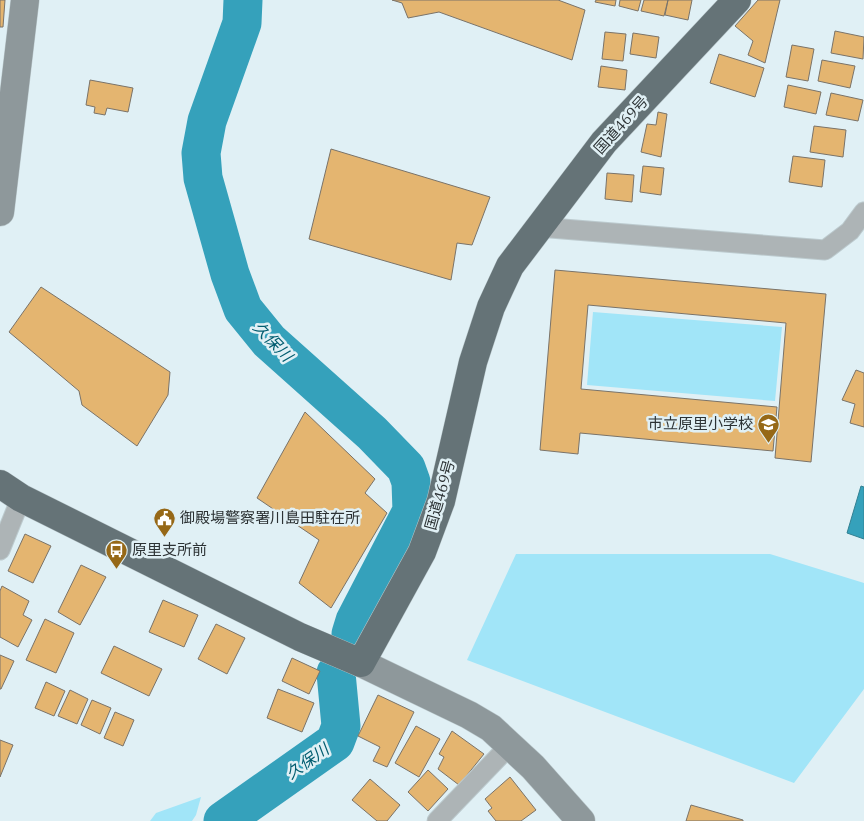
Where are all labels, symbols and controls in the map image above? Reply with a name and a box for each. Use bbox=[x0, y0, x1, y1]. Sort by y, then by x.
street label: 国道469号 bbox=[589, 92, 652, 158]
water label: 久保川 bbox=[249, 317, 298, 367]
school or university icon: 市立原里小学校 bbox=[757, 412, 781, 443]
place label: 市立原里小学校 bbox=[648, 414, 753, 433]
street label: 国道469号 bbox=[420, 458, 459, 532]
public building icon: 御殿場警察署川島田駐在所 bbox=[152, 506, 176, 537]
place label: 御殿場警察署川島田駐在所 bbox=[180, 508, 360, 527]
bus stop icon: 原里支所前 bbox=[104, 538, 128, 569]
place label: 原里支所前 bbox=[132, 540, 207, 559]
water label: 久保川 bbox=[282, 738, 334, 783]

